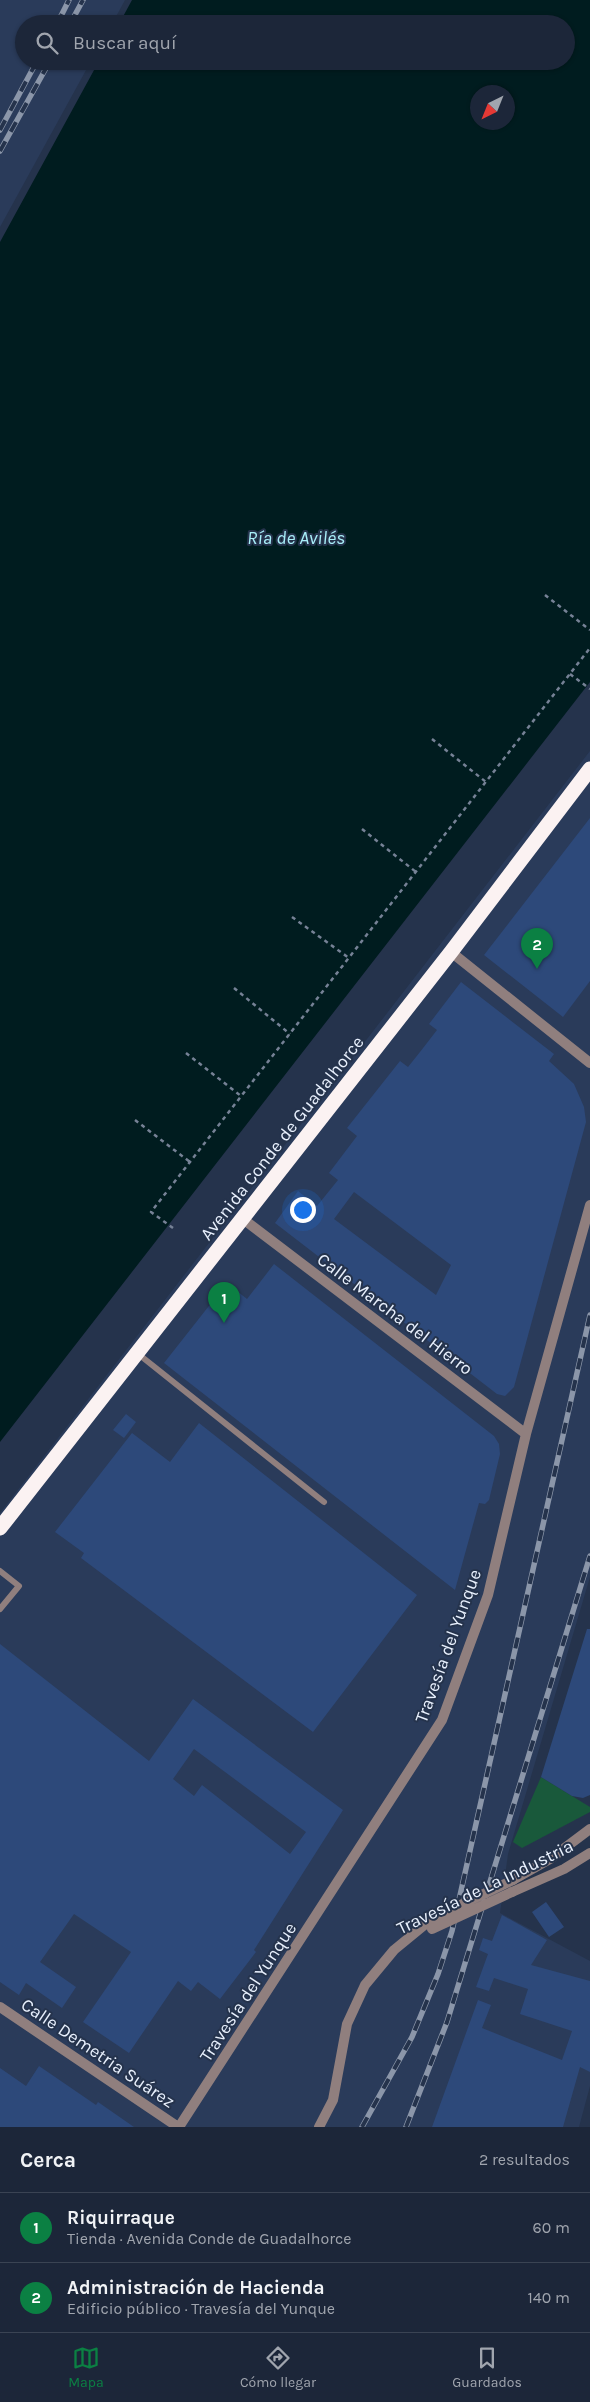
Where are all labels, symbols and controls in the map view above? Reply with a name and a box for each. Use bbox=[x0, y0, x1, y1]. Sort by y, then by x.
search box bbox=[15, 15, 575, 70]
icon: search bbox=[33, 29, 61, 57]
text: Buscar aquí bbox=[73, 32, 177, 54]
north arrow bbox=[470, 85, 515, 130]
water label: Ría de Avilés bbox=[247, 527, 345, 549]
pin: 2 bbox=[521, 928, 553, 969]
street label: Avenida Conde de Guadalhorce bbox=[195, 1031, 369, 1245]
your location bbox=[290, 1197, 316, 1223]
street label: Calle Marcha del Hierro bbox=[313, 1248, 477, 1380]
pin: 1 bbox=[208, 1282, 240, 1323]
street label: Travesía del Yunque bbox=[410, 1566, 486, 1726]
street label: Travesía de La Industria bbox=[393, 1835, 577, 1939]
street label: Travesía del Yunque bbox=[195, 1918, 301, 2066]
street label: Calle Demetria Suárez bbox=[17, 1993, 179, 2113]
text: Cerca bbox=[20, 2148, 76, 2172]
text: 2 resultados bbox=[479, 2150, 570, 2169]
text: Riquirraque bbox=[67, 2207, 175, 2229]
text: 1 bbox=[33, 2218, 39, 2237]
text: 60 m bbox=[533, 2218, 570, 2237]
text: Tienda · Avenida Conde de Guadalhorce bbox=[67, 2229, 351, 2248]
text: Administración de Hacienda bbox=[67, 2277, 325, 2299]
text: 2 bbox=[31, 2288, 41, 2307]
text: 140 m bbox=[528, 2288, 570, 2307]
text: Edificio público · Travesía del Yunque bbox=[67, 2299, 335, 2318]
tab: Mapa bbox=[68, 2344, 104, 2391]
tab: Cómo llegar bbox=[240, 2344, 316, 2391]
tab: Guardados bbox=[452, 2344, 522, 2391]

